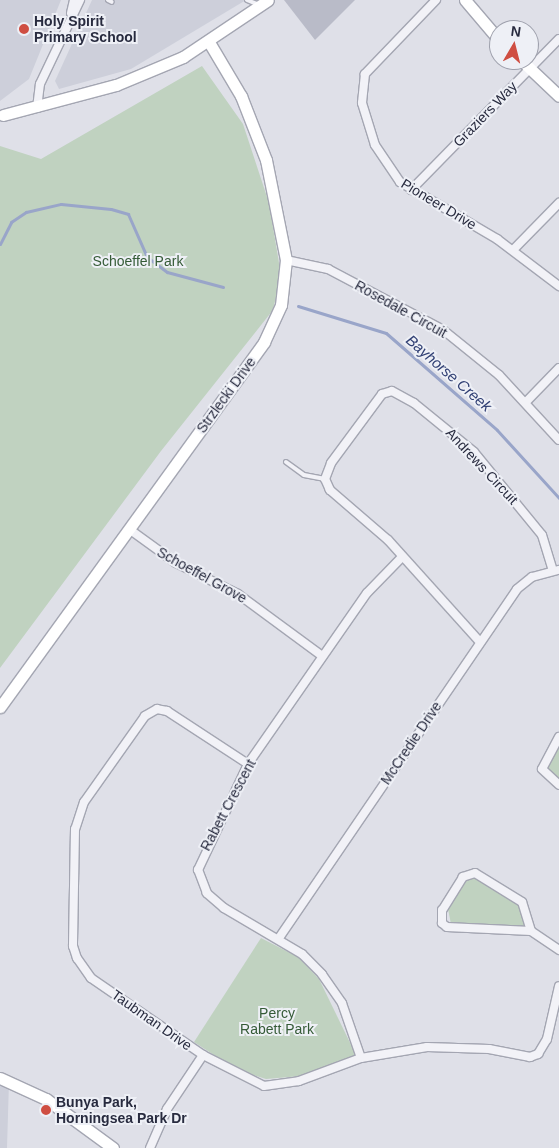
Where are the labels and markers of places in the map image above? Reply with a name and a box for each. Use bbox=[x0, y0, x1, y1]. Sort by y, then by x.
place label: Holy Spirit Primary School bbox=[34, 13, 137, 46]
marker: Holy Spirit Primary School bbox=[18, 23, 30, 35]
place label: Bunya Park, Horningsea Park Dr bbox=[56, 1094, 187, 1126]
marker: Bunya Park, Horningsea Park Dr bbox=[40, 1104, 52, 1116]

